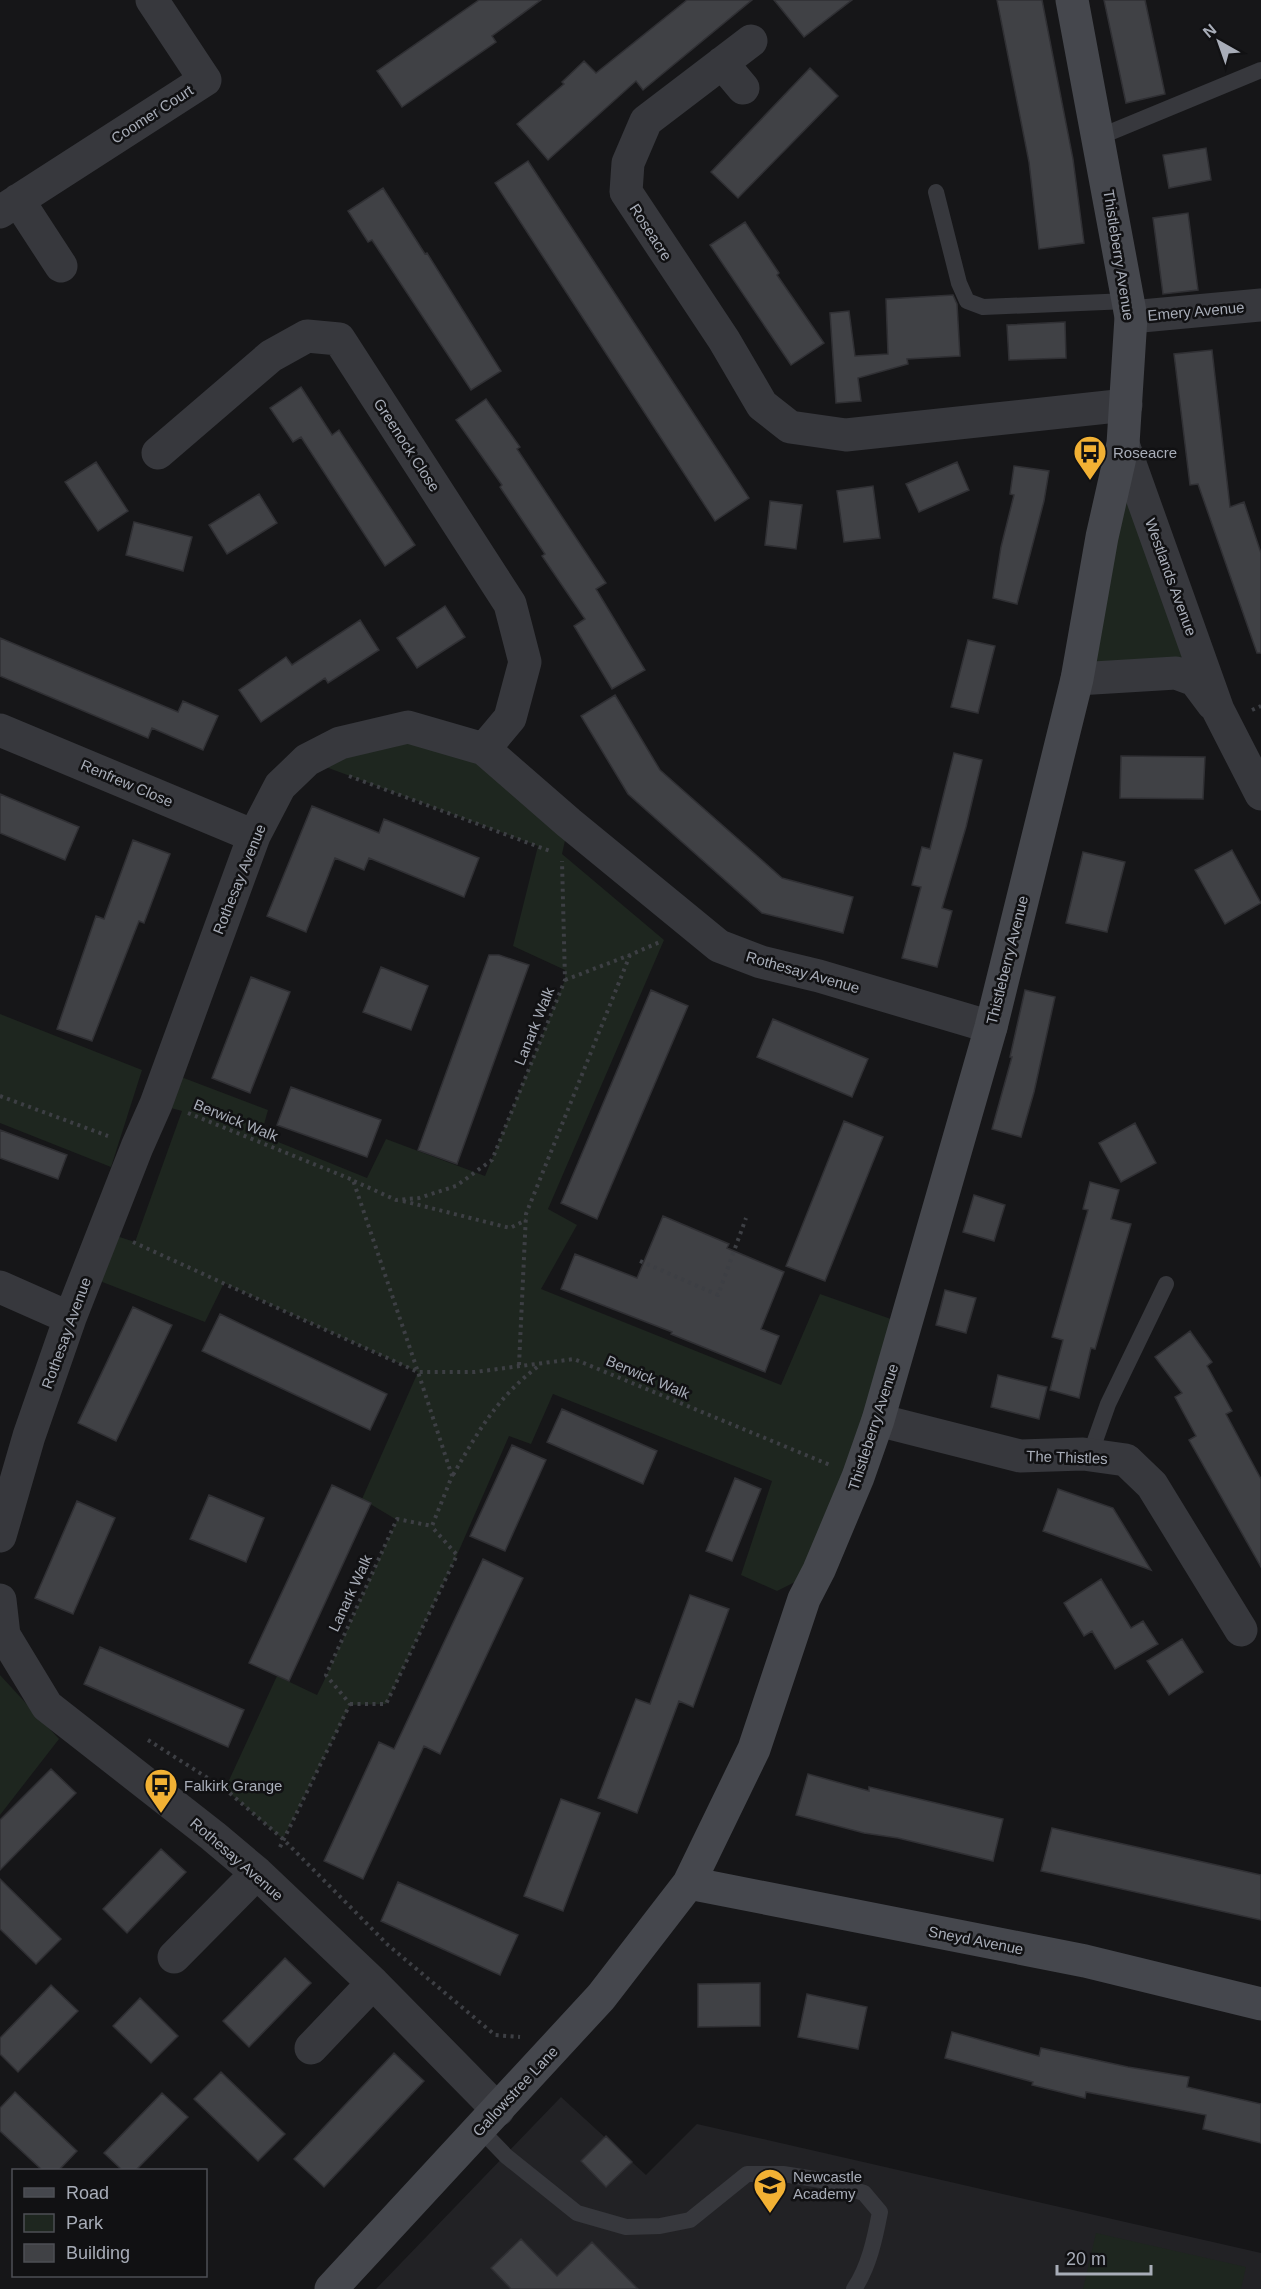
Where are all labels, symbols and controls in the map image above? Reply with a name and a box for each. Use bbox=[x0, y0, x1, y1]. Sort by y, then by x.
north arrow bbox=[1189, 12, 1249, 72]
text: N bbox=[1200, 21, 1220, 41]
street label: Coomer Court bbox=[108, 81, 197, 147]
street label: Thistleberry Avenue bbox=[1100, 188, 1138, 322]
street label: Roseacre bbox=[626, 200, 676, 264]
street label: Emery Avenue bbox=[1147, 298, 1245, 324]
street label: Greenock Close bbox=[371, 395, 443, 495]
bus stop icon: Roseacre bbox=[1072, 434, 1108, 481]
place label: Roseacre bbox=[1113, 444, 1177, 461]
street label: Westlands Avenue bbox=[1142, 516, 1200, 638]
street label: Renfrew Close bbox=[78, 756, 176, 810]
street label: Rothesay Avenue bbox=[209, 821, 269, 937]
street label: Thistleberry Avenue bbox=[983, 894, 1031, 1026]
street label: Rothesay Avenue bbox=[744, 948, 862, 996]
street label: Lanark Walk bbox=[511, 984, 558, 1068]
street label: Berwick Walk bbox=[191, 1095, 281, 1145]
street label: Rothesay Avenue bbox=[38, 1275, 94, 1391]
street label: Berwick Walk bbox=[604, 1352, 693, 1402]
street label: Thistleberry Avenue bbox=[844, 1361, 902, 1493]
street label: The Thistles bbox=[1026, 1447, 1108, 1467]
street label: Lanark Walk bbox=[325, 1551, 375, 1634]
bus stop icon: Falkirk Grange bbox=[143, 1767, 179, 1814]
place label: Falkirk Grange bbox=[184, 1777, 282, 1794]
street label: Rothesay Avenue bbox=[187, 1814, 287, 1904]
street label: Sneyd Avenue bbox=[927, 1922, 1025, 1958]
street label: Gallowstree Lane bbox=[469, 2043, 561, 2139]
school or university icon: Newcastle Academy bbox=[752, 2167, 788, 2214]
place label: Newcastle Academy bbox=[793, 2168, 862, 2202]
legend bbox=[12, 2169, 207, 2277]
text: Road bbox=[66, 2183, 109, 2203]
text: Park bbox=[66, 2213, 104, 2233]
scale bar bbox=[1057, 2238, 1152, 2276]
text: Building bbox=[66, 2243, 130, 2263]
text: 20 m bbox=[1066, 2249, 1106, 2269]

